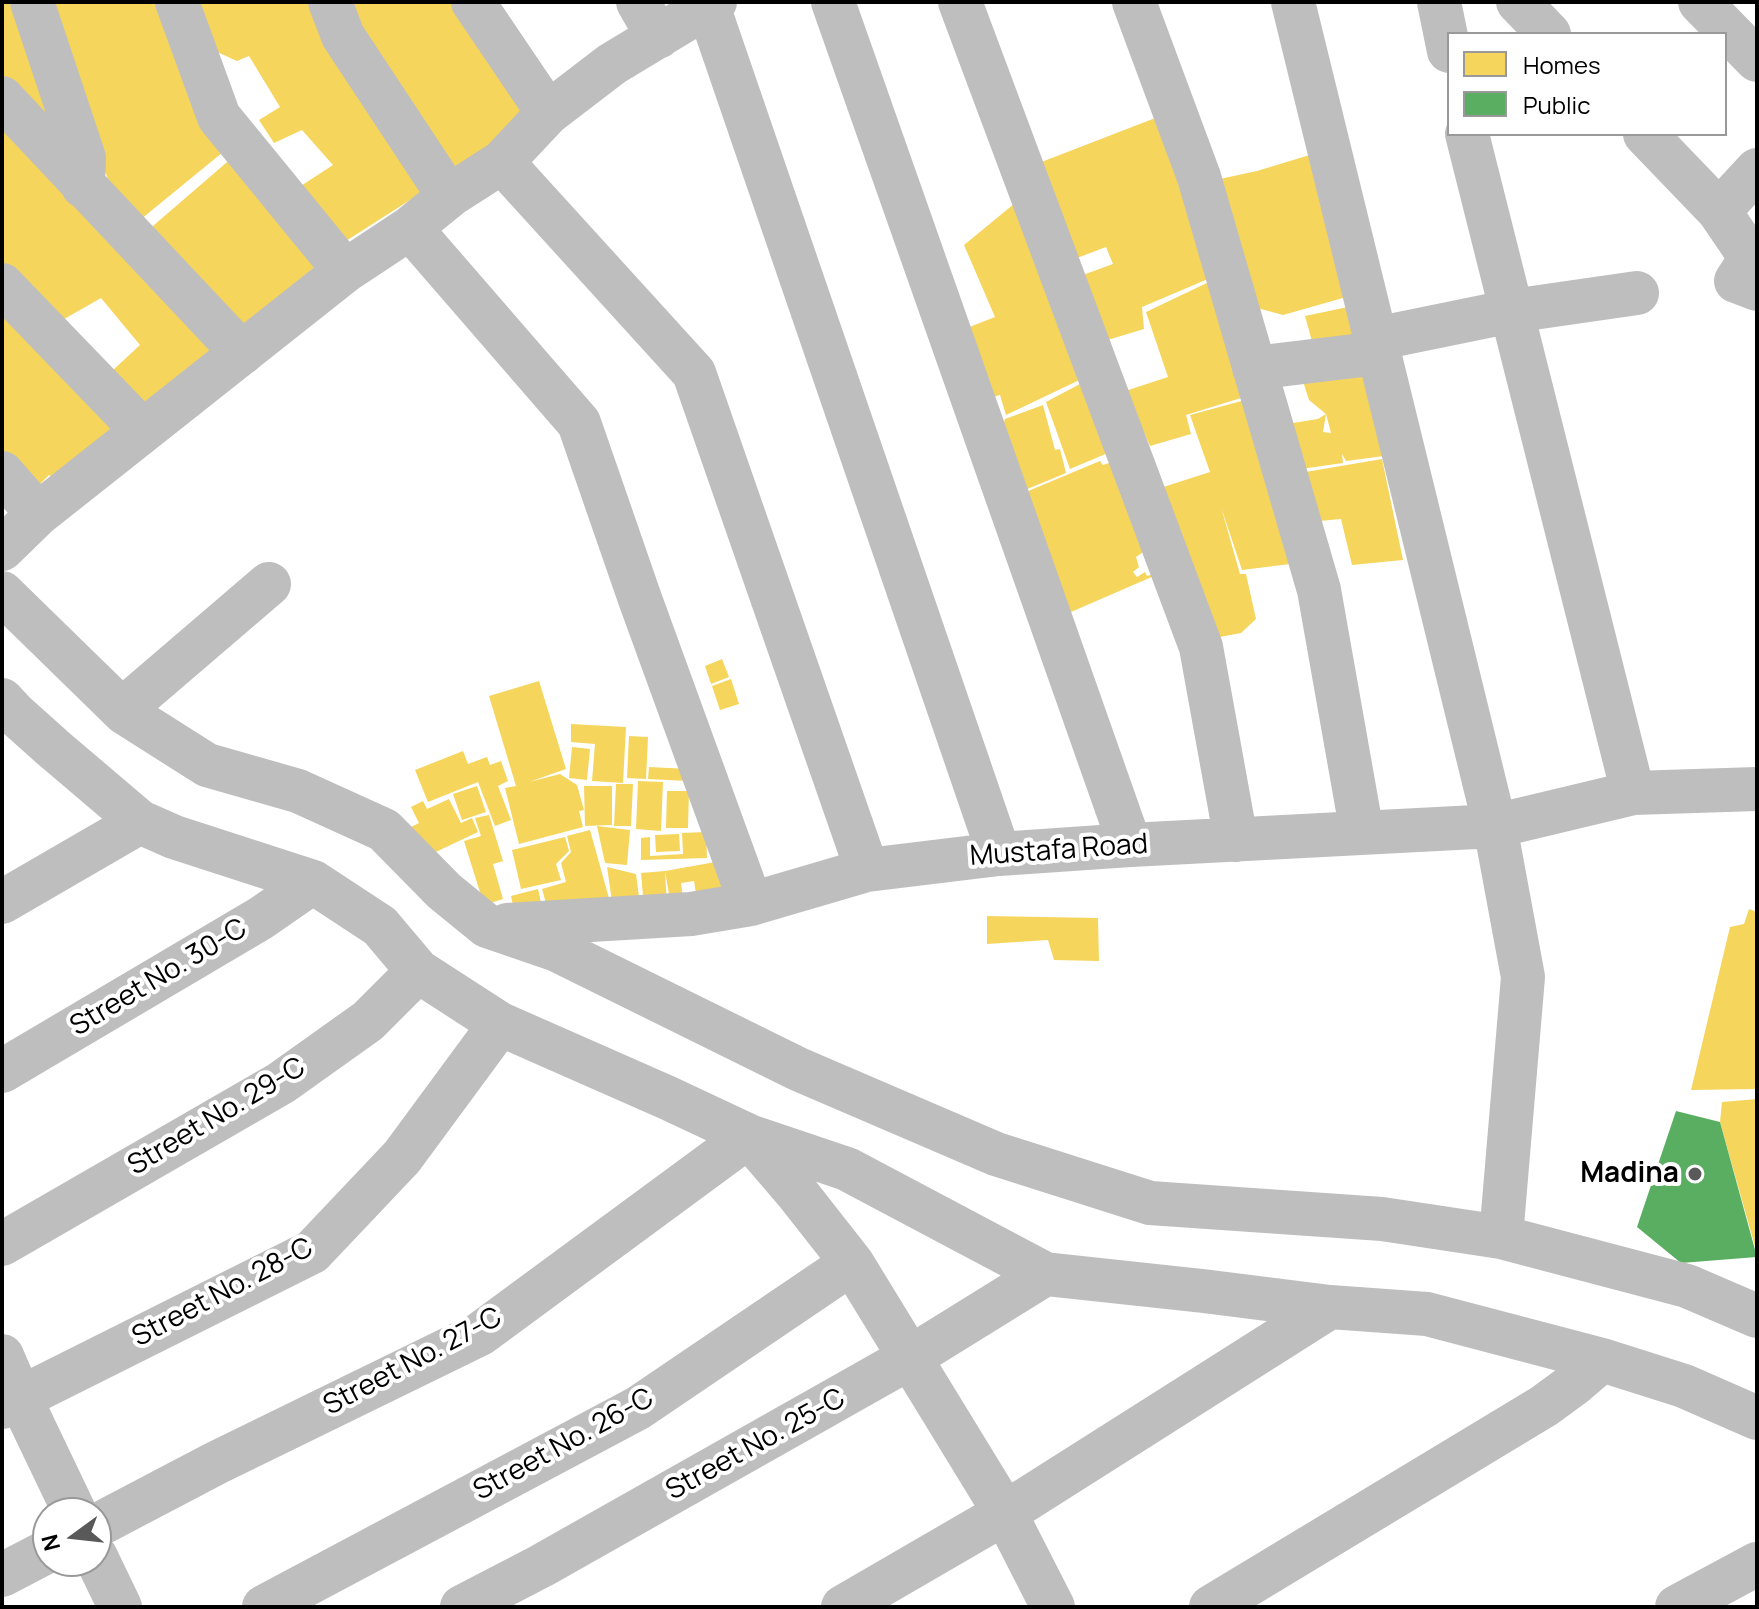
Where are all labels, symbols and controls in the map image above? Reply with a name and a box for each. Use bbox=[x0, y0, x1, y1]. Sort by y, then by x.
legend bbox=[1447, 32, 1727, 136]
text: Homes bbox=[1523, 48, 1601, 81]
text: Public bbox=[1523, 88, 1590, 121]
street label: Mustafa Road bbox=[969, 828, 1149, 874]
street label: Street No. 30-C bbox=[65, 912, 253, 1044]
street label: Street No. 29-C bbox=[122, 1051, 312, 1183]
place label: Madina bbox=[1580, 1157, 1679, 1191]
marker: Madina bbox=[1686, 1165, 1704, 1183]
street label: Street No. 28-C bbox=[127, 1231, 319, 1355]
street label: Street No. 27-C bbox=[318, 1301, 508, 1423]
street label: Street No. 26-C bbox=[468, 1382, 660, 1508]
street label: Street No. 25-C bbox=[661, 1382, 851, 1508]
north arrow bbox=[32, 1497, 112, 1577]
text: N bbox=[34, 1531, 67, 1554]

